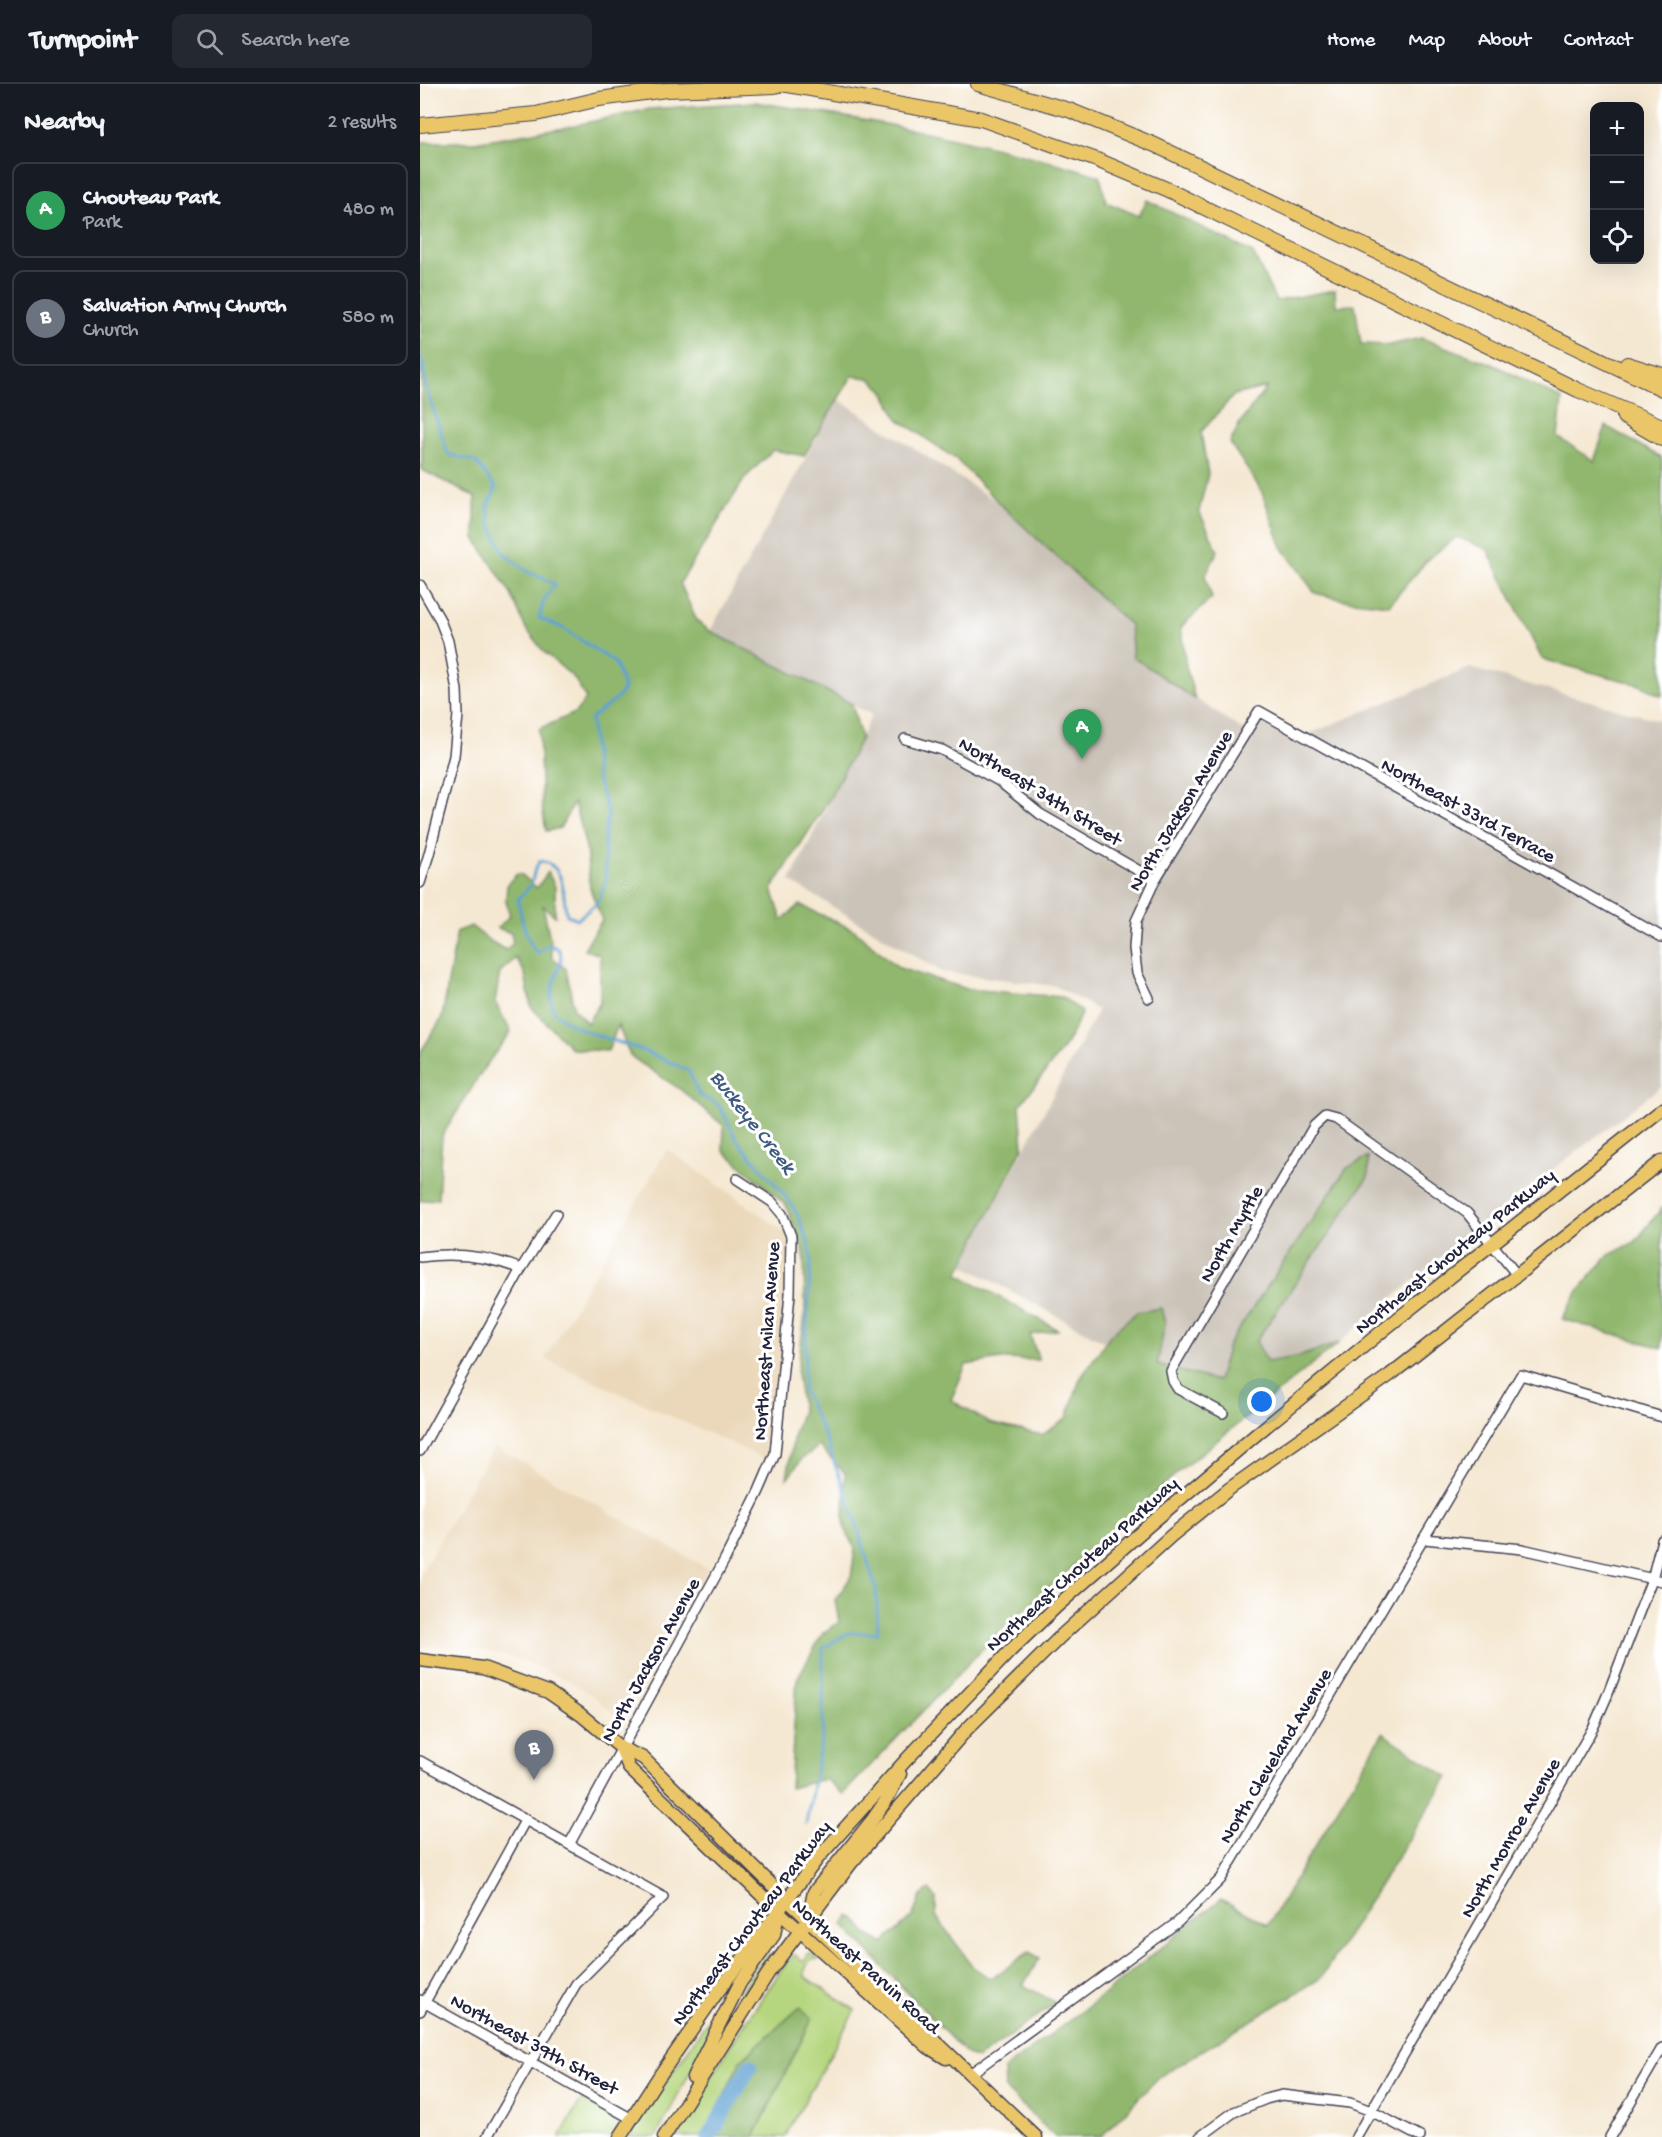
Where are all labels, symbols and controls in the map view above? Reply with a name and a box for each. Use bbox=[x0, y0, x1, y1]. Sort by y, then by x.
search box bbox=[172, 14, 592, 68]
text: Turnpoint bbox=[30, 25, 136, 58]
icon: search bbox=[193, 25, 226, 58]
text: Search here bbox=[241, 28, 350, 54]
text: Home bbox=[1327, 29, 1375, 54]
text: Map bbox=[1408, 29, 1445, 54]
text: About bbox=[1478, 29, 1531, 54]
text: Contact bbox=[1564, 29, 1632, 54]
map controls bbox=[1590, 102, 1644, 264]
button: + bbox=[1590, 102, 1644, 156]
text: Nearby bbox=[24, 108, 105, 139]
text: 2 results bbox=[327, 112, 396, 135]
button: − bbox=[1590, 156, 1644, 210]
text: Chouteau Park bbox=[83, 186, 219, 212]
text: A bbox=[40, 199, 51, 222]
text: 480 m bbox=[343, 199, 394, 222]
button: locate bbox=[1590, 210, 1644, 264]
text: Park bbox=[83, 212, 121, 235]
text: Salvation Army Church bbox=[83, 294, 287, 320]
text: B bbox=[40, 307, 51, 330]
text: 580 m bbox=[342, 307, 394, 330]
text: Church bbox=[83, 320, 139, 343]
pin: A bbox=[1062, 710, 1102, 759]
street label: North Jackson Avenue bbox=[1125, 727, 1240, 896]
street label: Northeast 34th Street bbox=[953, 733, 1126, 853]
street label: Northeast 33rd Terrace bbox=[1376, 755, 1559, 870]
water label: Buckeye Creek bbox=[703, 1067, 801, 1182]
street label: Northeast Chouteau Parkway bbox=[1352, 1165, 1561, 1341]
street label: North Myrtle bbox=[1196, 1182, 1270, 1287]
street label: Northeast Milan Avenue bbox=[750, 1240, 787, 1441]
your location bbox=[1247, 1387, 1276, 1416]
street label: Northeast Chouteau Parkway bbox=[982, 1473, 1184, 1658]
street label: North Jackson Avenue bbox=[597, 1574, 707, 1747]
street label: North Cleveland Avenue bbox=[1216, 1664, 1339, 1849]
pin: B bbox=[514, 1730, 554, 1780]
street label: North Monroe Avenue bbox=[1457, 1754, 1567, 1923]
street label: Northeast Chouteau Parkway bbox=[668, 1817, 838, 2031]
street label: Northeast Parvin Road bbox=[786, 1895, 945, 2042]
street label: Northeast 39th Street bbox=[445, 1990, 623, 2103]

